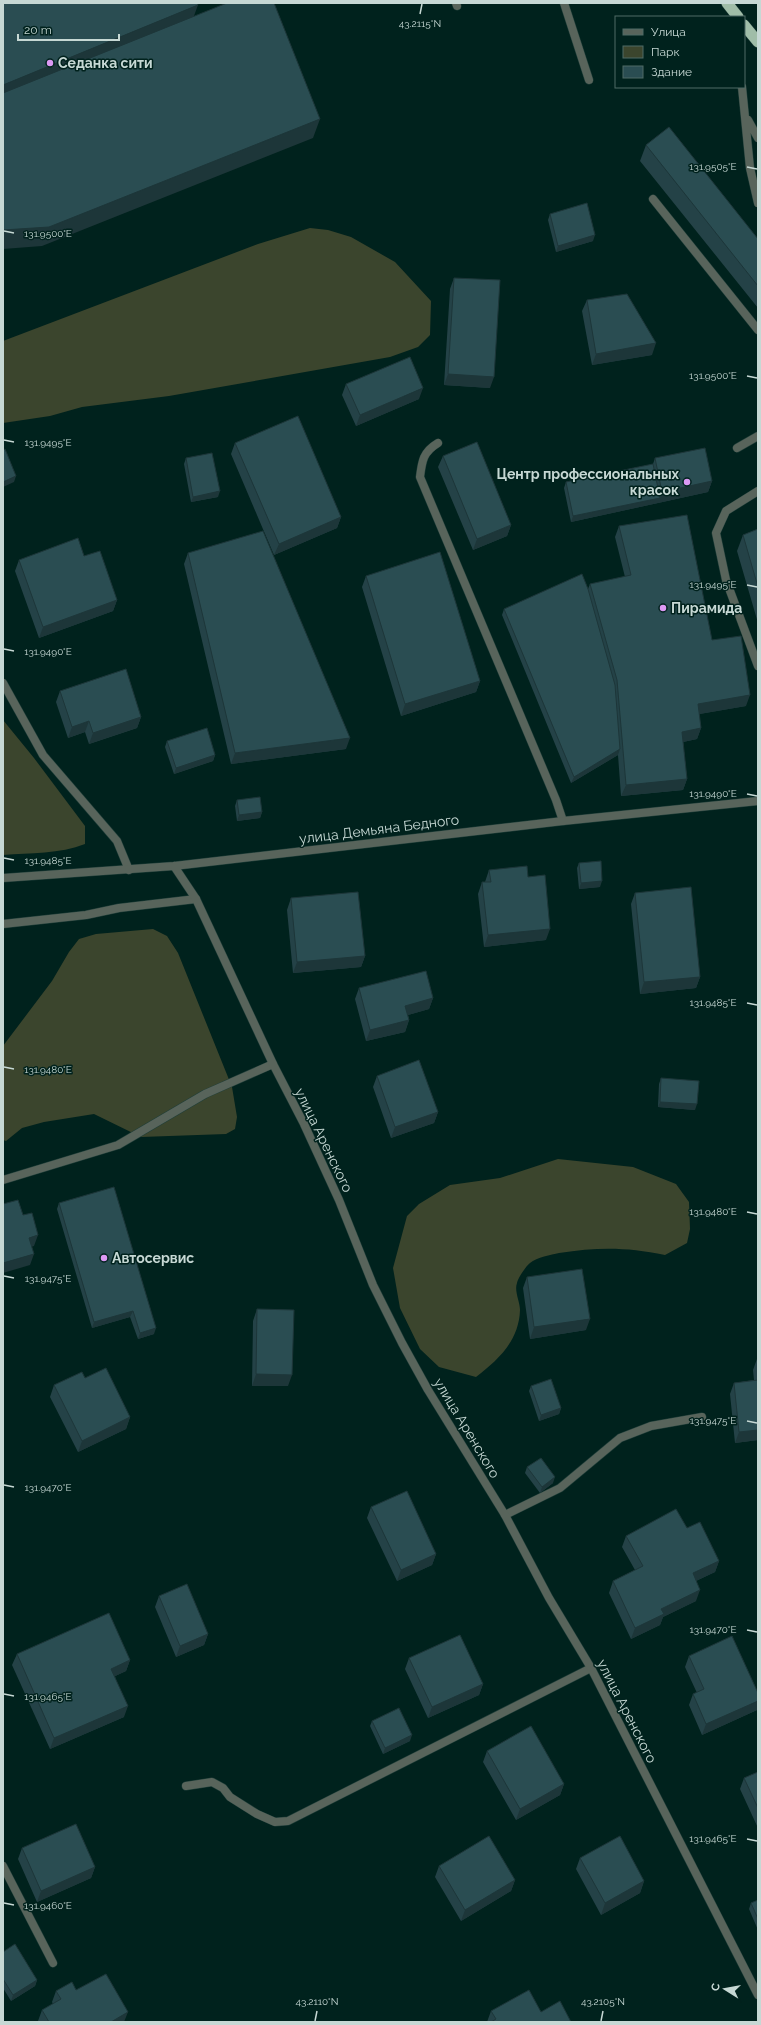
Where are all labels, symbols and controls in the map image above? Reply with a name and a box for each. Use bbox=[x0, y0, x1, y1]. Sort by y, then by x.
scale bar bbox=[18, 16, 119, 42]
legend bbox=[615, 16, 745, 88]
text: 43.2115°N bbox=[399, 18, 441, 29]
text: 20 m bbox=[24, 23, 52, 37]
text: Улица bbox=[651, 25, 686, 39]
text: Парк bbox=[651, 45, 680, 59]
place label: Седанка сити bbox=[58, 55, 153, 71]
marker: Седанка сити bbox=[45, 58, 55, 68]
text: Здание bbox=[651, 65, 692, 79]
text: 131.9505°E bbox=[689, 161, 737, 172]
text: 131.9500°E bbox=[24, 228, 72, 239]
text: 131.9500°E bbox=[689, 370, 737, 381]
text: 131.9495°E bbox=[24, 437, 72, 448]
place label: Центр профессиональных красок bbox=[496, 466, 680, 498]
marker: Центр профессиональных красок bbox=[682, 477, 692, 487]
text: 131.9495°E bbox=[689, 579, 737, 590]
place label: Пирамида bbox=[671, 600, 742, 616]
marker: Пирамида bbox=[658, 603, 668, 613]
text: 131.9490°E bbox=[24, 646, 72, 657]
text: 131.9490°E bbox=[689, 788, 737, 799]
street label: улица Демьяна Бедного bbox=[298, 811, 460, 847]
text: 131.9485°E bbox=[24, 855, 72, 866]
text: 131.9485°E bbox=[689, 997, 737, 1008]
text: 131.9480°E bbox=[24, 1064, 72, 1075]
street label: улица Аренского bbox=[292, 1085, 356, 1195]
text: 131.9480°E bbox=[689, 1206, 737, 1217]
place label: Автосервис bbox=[112, 1250, 194, 1266]
marker: Автосервис bbox=[99, 1253, 109, 1263]
text: 131.9475°E bbox=[25, 1273, 71, 1284]
street label: улица Аренского bbox=[431, 1375, 503, 1481]
text: 131.9475°E bbox=[690, 1415, 736, 1426]
text: 131.9470°E bbox=[24, 1482, 72, 1493]
text: 131.9470°E bbox=[689, 1624, 737, 1635]
street label: улица Аренского bbox=[594, 1657, 660, 1765]
text: 131.9465°E bbox=[24, 1691, 72, 1702]
text: 131.9465°E bbox=[689, 1833, 737, 1844]
text: 131.9460°E bbox=[24, 1900, 72, 1911]
north arrow bbox=[705, 1969, 745, 2009]
text: С bbox=[709, 1982, 723, 1992]
text: 43.2110°N bbox=[296, 1996, 338, 2007]
text: 43.2105°N bbox=[581, 1996, 625, 2007]

